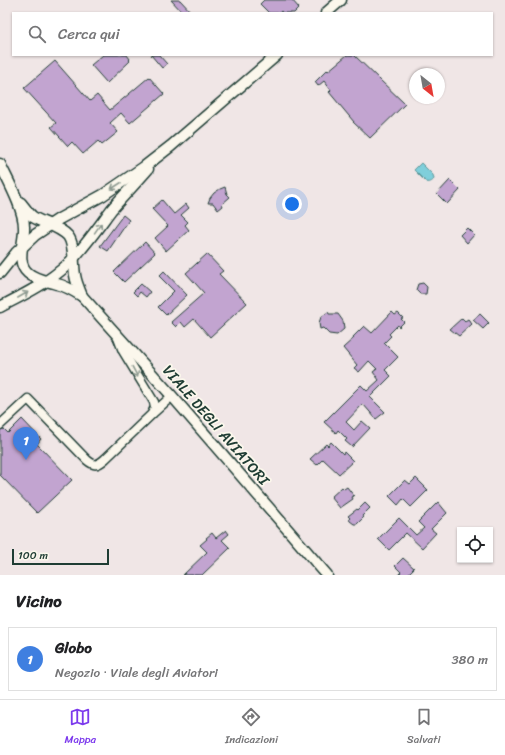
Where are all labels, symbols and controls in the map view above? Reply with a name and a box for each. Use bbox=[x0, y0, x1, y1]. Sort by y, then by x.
search box bbox=[12, 12, 493, 56]
text: Cerca qui bbox=[58, 21, 120, 47]
icon: search bbox=[26, 23, 48, 45]
north arrow bbox=[409, 68, 445, 104]
one-way arrow bbox=[111, 182, 122, 190]
your location bbox=[282, 194, 302, 214]
one-way arrow bbox=[94, 223, 102, 234]
one-way arrow bbox=[17, 290, 29, 298]
street label: VIALE DEGLI AVIATORI bbox=[156, 359, 277, 492]
one-way arrow bbox=[132, 365, 140, 377]
pin: 1 bbox=[13, 427, 39, 460]
map controls bbox=[457, 527, 493, 563]
button: locate bbox=[457, 527, 493, 563]
text: 100 m bbox=[18, 546, 48, 565]
scale bar bbox=[12, 547, 109, 566]
text: Vicino bbox=[16, 586, 62, 616]
text: Globo bbox=[55, 635, 92, 661]
text: 1 bbox=[27, 648, 33, 671]
text: 380 m bbox=[451, 648, 488, 671]
text: Negozio · Viale degli Aviatori bbox=[55, 661, 218, 684]
tab: Mappa bbox=[64, 706, 96, 749]
tab: Indicazioni bbox=[225, 706, 278, 749]
tab: Salvati bbox=[407, 706, 441, 749]

